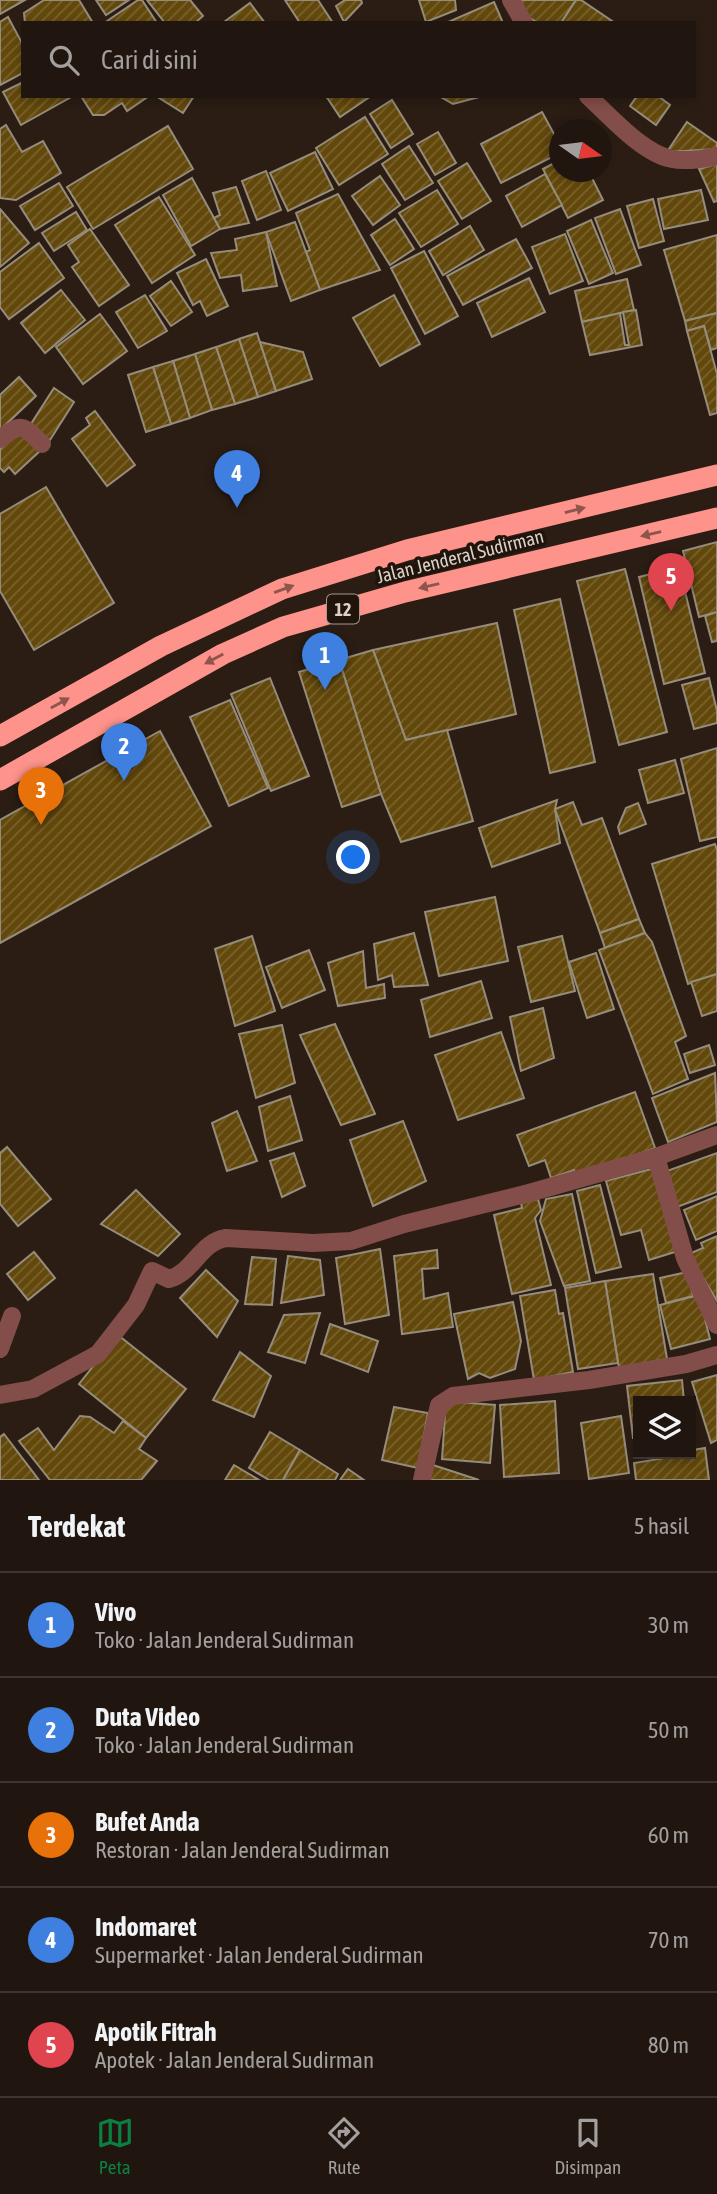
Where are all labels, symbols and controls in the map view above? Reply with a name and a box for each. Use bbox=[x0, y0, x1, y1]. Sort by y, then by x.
search box bbox=[21, 21, 696, 98]
icon: search bbox=[45, 41, 83, 79]
text: Cari di sini bbox=[101, 45, 198, 75]
north arrow bbox=[549, 119, 612, 182]
pin: 4 bbox=[214, 450, 260, 508]
one-way arrow bbox=[564, 504, 586, 515]
street label: Jalan Jenderal Sudirman bbox=[374, 525, 546, 587]
one-way arrow bbox=[640, 529, 662, 540]
pin: 5 bbox=[648, 553, 694, 611]
one-way arrow bbox=[418, 581, 440, 592]
one-way arrow bbox=[274, 583, 295, 594]
road number: 12 bbox=[327, 594, 359, 624]
pin: 1 bbox=[302, 632, 348, 690]
one-way arrow bbox=[205, 653, 224, 665]
one-way arrow bbox=[50, 697, 70, 709]
pin: 2 bbox=[101, 723, 147, 781]
pin: 3 bbox=[18, 767, 64, 825]
your location bbox=[336, 840, 370, 874]
map controls bbox=[633, 1396, 696, 1459]
button: layers bbox=[633, 1396, 696, 1459]
text: Terdekat bbox=[28, 1509, 125, 1543]
text: 5 hasil bbox=[634, 1513, 689, 1539]
text: Vivo bbox=[95, 1597, 136, 1627]
text: 1 bbox=[46, 1612, 56, 1638]
text: 30 m bbox=[648, 1612, 689, 1638]
text: Toko · Jalan Jenderal Sudirman bbox=[95, 1627, 354, 1653]
text: Duta Video bbox=[95, 1702, 200, 1732]
text: 2 bbox=[46, 1717, 56, 1743]
text: 50 m bbox=[648, 1717, 689, 1743]
text: Toko · Jalan Jenderal Sudirman bbox=[95, 1732, 354, 1758]
text: Bufet Anda bbox=[95, 1807, 200, 1837]
text: 3 bbox=[46, 1822, 56, 1848]
text: 60 m bbox=[648, 1822, 689, 1848]
text: Restoran · Jalan Jenderal Sudirman bbox=[95, 1837, 390, 1863]
text: Indomaret bbox=[95, 1912, 197, 1942]
text: 4 bbox=[46, 1927, 56, 1953]
text: 70 m bbox=[648, 1927, 689, 1953]
text: Supermarket · Jalan Jenderal Sudirman bbox=[95, 1942, 424, 1968]
text: Apotik Fitrah bbox=[95, 2017, 217, 2047]
text: 5 bbox=[46, 2032, 56, 2058]
text: 80 m bbox=[648, 2032, 689, 2058]
text: Apotek · Jalan Jenderal Sudirman bbox=[95, 2047, 374, 2073]
tab: Peta bbox=[96, 2114, 134, 2178]
tab: Rute bbox=[325, 2114, 363, 2178]
tab: Disimpan bbox=[554, 2114, 621, 2178]

